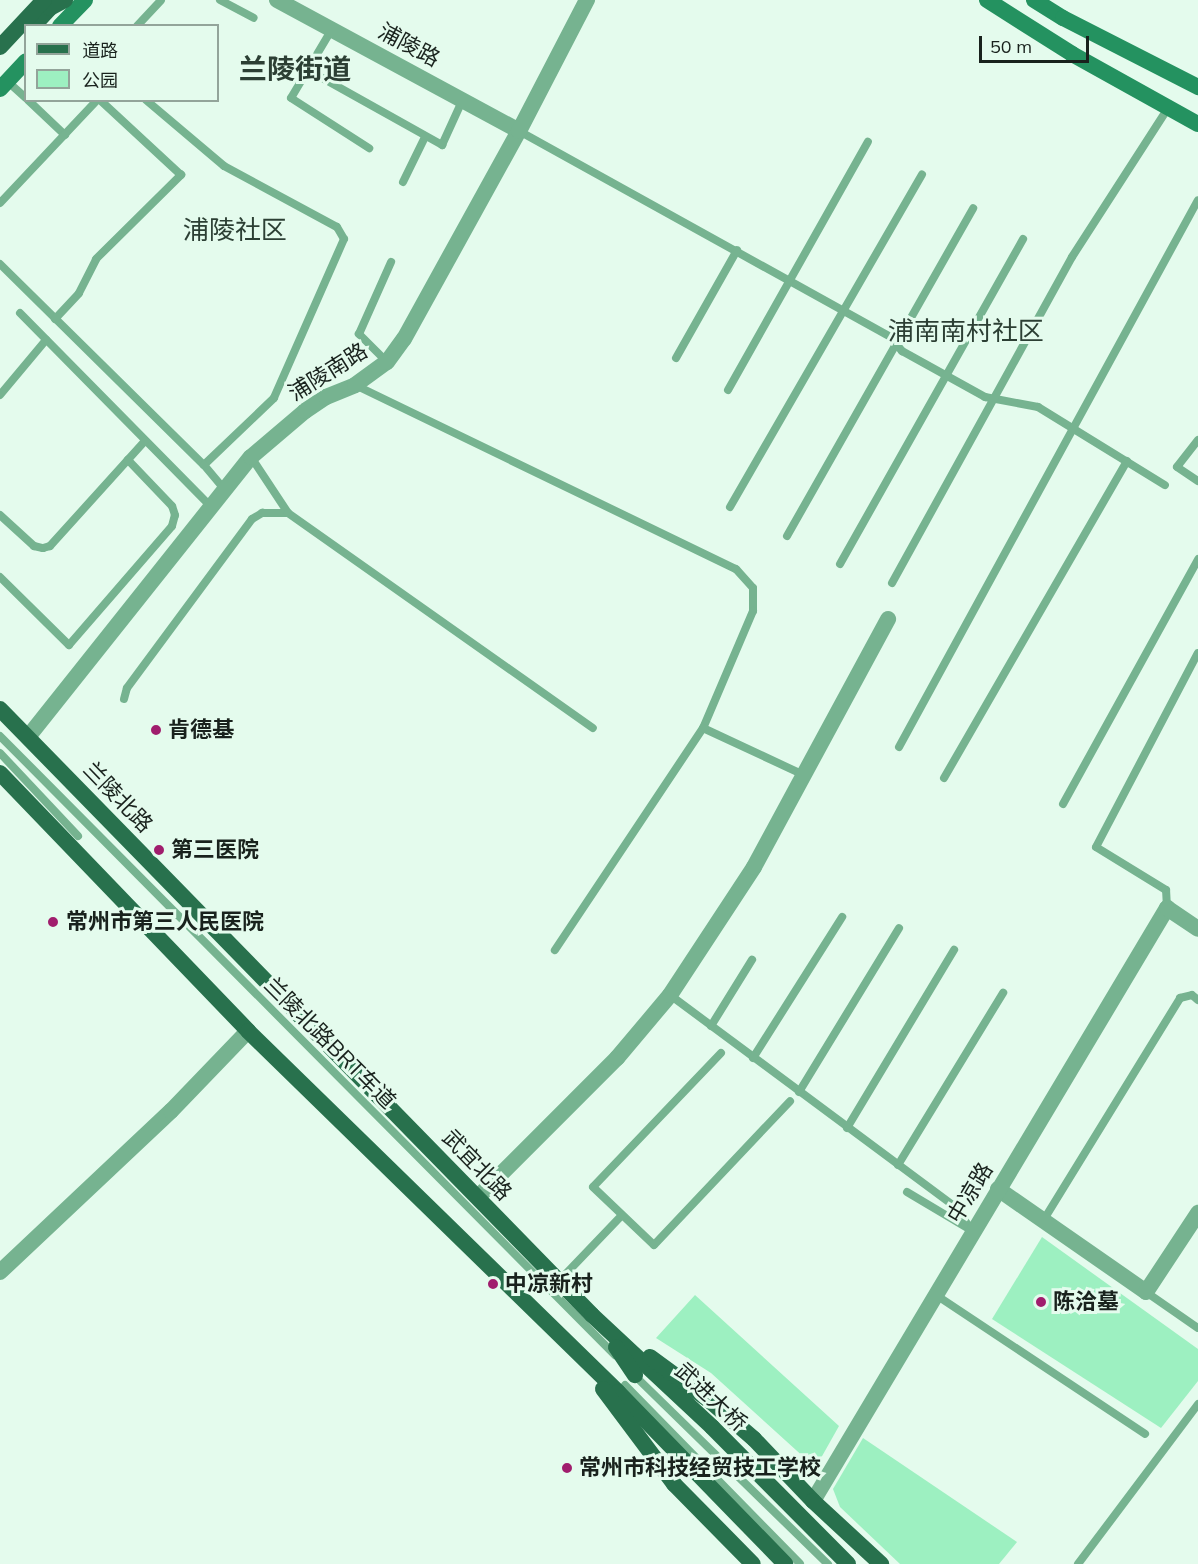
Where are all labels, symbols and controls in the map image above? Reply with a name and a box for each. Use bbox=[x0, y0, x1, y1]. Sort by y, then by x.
street label: 浦陵路 bbox=[374, 18, 444, 72]
legend bbox=[24, 24, 219, 102]
scale bar bbox=[982, 24, 1092, 62]
text: 50 m bbox=[990, 35, 1032, 58]
text: 道路 bbox=[82, 39, 118, 62]
district label: 兰陵街道 bbox=[239, 52, 351, 86]
text: 公园 bbox=[82, 69, 118, 92]
district label: 浦陵社区 bbox=[183, 214, 287, 246]
district label: 浦南南村社区 bbox=[888, 315, 1044, 347]
street label: 浦陵南路 bbox=[284, 337, 372, 407]
place label: 肯德基 bbox=[168, 717, 234, 743]
marker: 肯德基 bbox=[149, 723, 163, 737]
street label: 兰陵北路 bbox=[78, 756, 158, 838]
place label: 第三医院 bbox=[171, 837, 259, 863]
marker: 第三医院 bbox=[152, 843, 166, 857]
place label: 常州市第三人民医院 bbox=[66, 909, 264, 935]
marker: 常州市第三人民医院 bbox=[44, 913, 62, 931]
street label: 兰陵北路BRT车道 bbox=[259, 972, 401, 1114]
street label: 武宜北路 bbox=[437, 1124, 517, 1206]
street label: 中凉路 bbox=[942, 1158, 998, 1228]
place label: 中凉新村 bbox=[505, 1271, 593, 1297]
marker: 中凉新村 bbox=[486, 1277, 500, 1291]
place label: 陈洽墓 bbox=[1053, 1289, 1119, 1315]
marker: 陈洽墓 bbox=[1034, 1295, 1048, 1309]
street label: 武进大桥 bbox=[670, 1357, 752, 1437]
place label: 常州市科技经贸技工学校 bbox=[579, 1455, 821, 1481]
marker: 常州市科技经贸技工学校 bbox=[560, 1461, 574, 1475]

